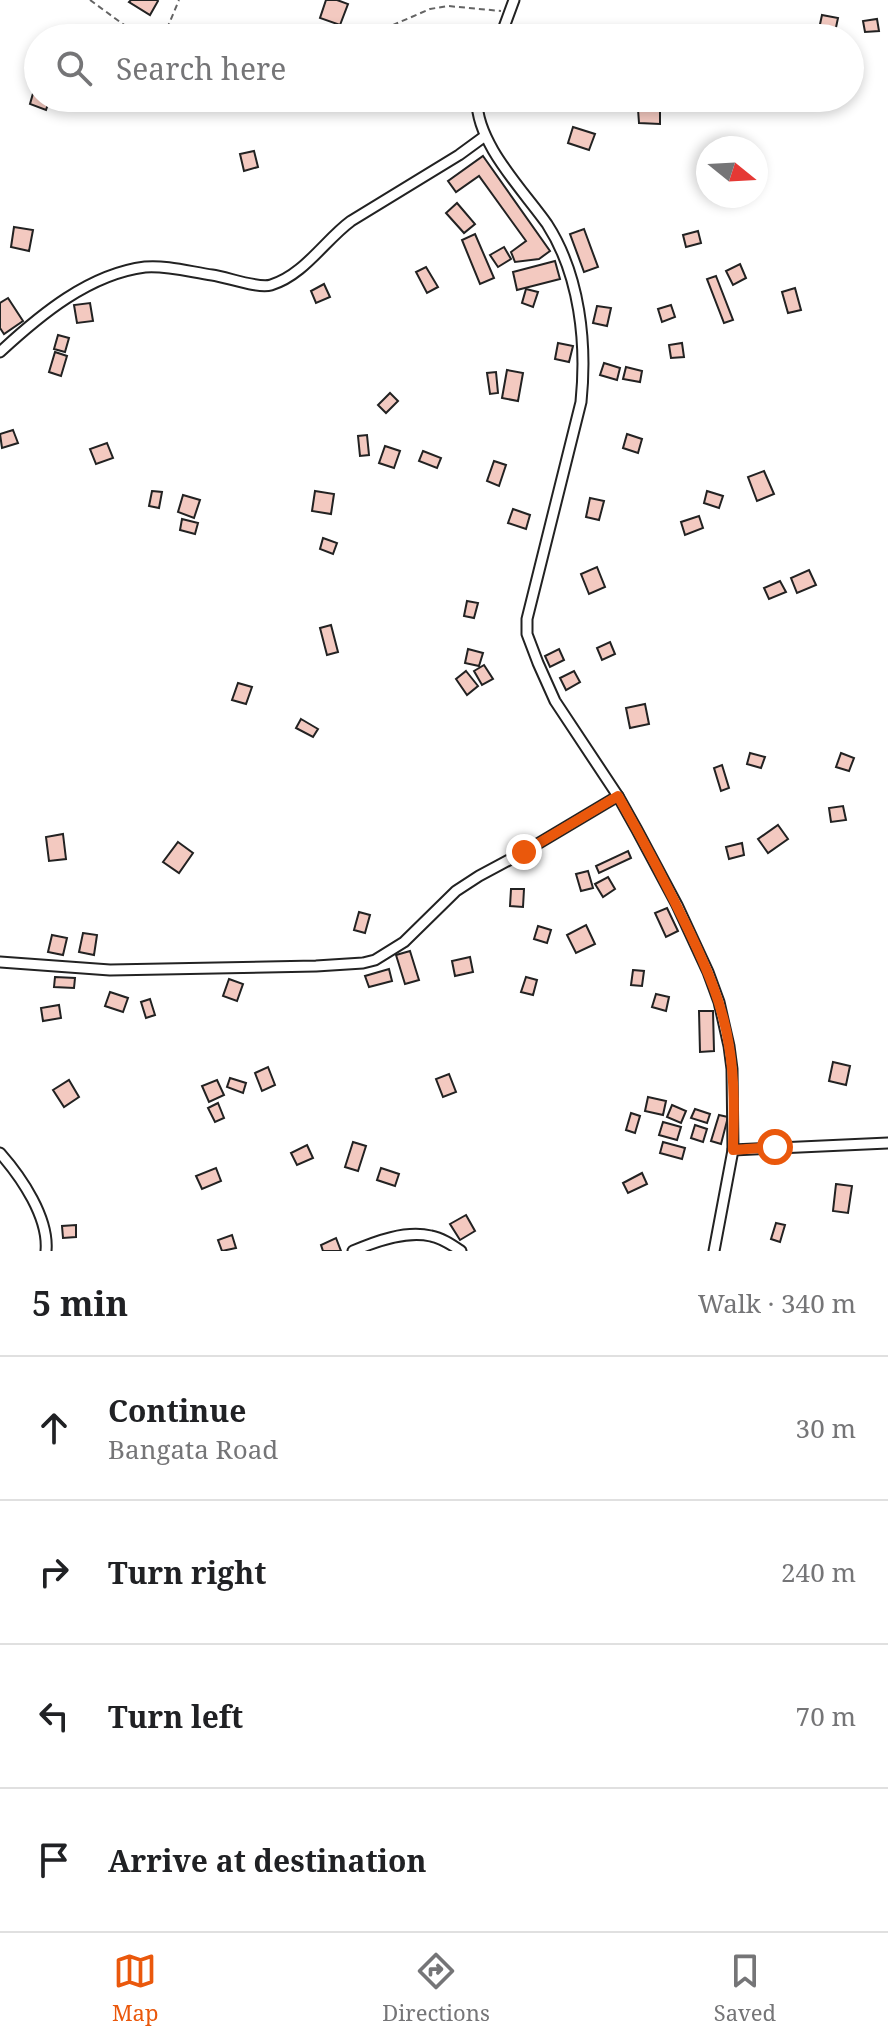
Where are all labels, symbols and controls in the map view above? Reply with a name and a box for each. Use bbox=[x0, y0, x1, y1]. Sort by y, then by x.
search box bbox=[24, 24, 864, 112]
icon: search bbox=[52, 46, 96, 90]
text: Search here bbox=[116, 48, 286, 89]
north arrow bbox=[696, 136, 768, 208]
route end bbox=[506, 834, 542, 870]
route start bbox=[757, 1129, 793, 1165]
text: 5 min bbox=[32, 1280, 128, 1326]
text: Walk · 340 m bbox=[698, 1285, 856, 1321]
text: Continue bbox=[108, 1390, 246, 1431]
icon: ahead bbox=[32, 1406, 76, 1450]
text: 30 m bbox=[796, 1410, 856, 1446]
text: Bangata Road bbox=[108, 1431, 278, 1467]
icon: right bbox=[32, 1550, 76, 1594]
text: Turn right bbox=[108, 1552, 266, 1593]
text: 240 m bbox=[781, 1554, 856, 1590]
icon: left bbox=[32, 1694, 76, 1738]
text: Turn left bbox=[108, 1696, 243, 1737]
text: 70 m bbox=[796, 1698, 856, 1734]
icon: arrive bbox=[32, 1838, 76, 1882]
text: Arrive at destination bbox=[108, 1840, 427, 1881]
tab: Map bbox=[112, 1949, 158, 2027]
tab: Directions bbox=[382, 1949, 490, 2027]
tab: Saved bbox=[714, 1949, 776, 2027]

